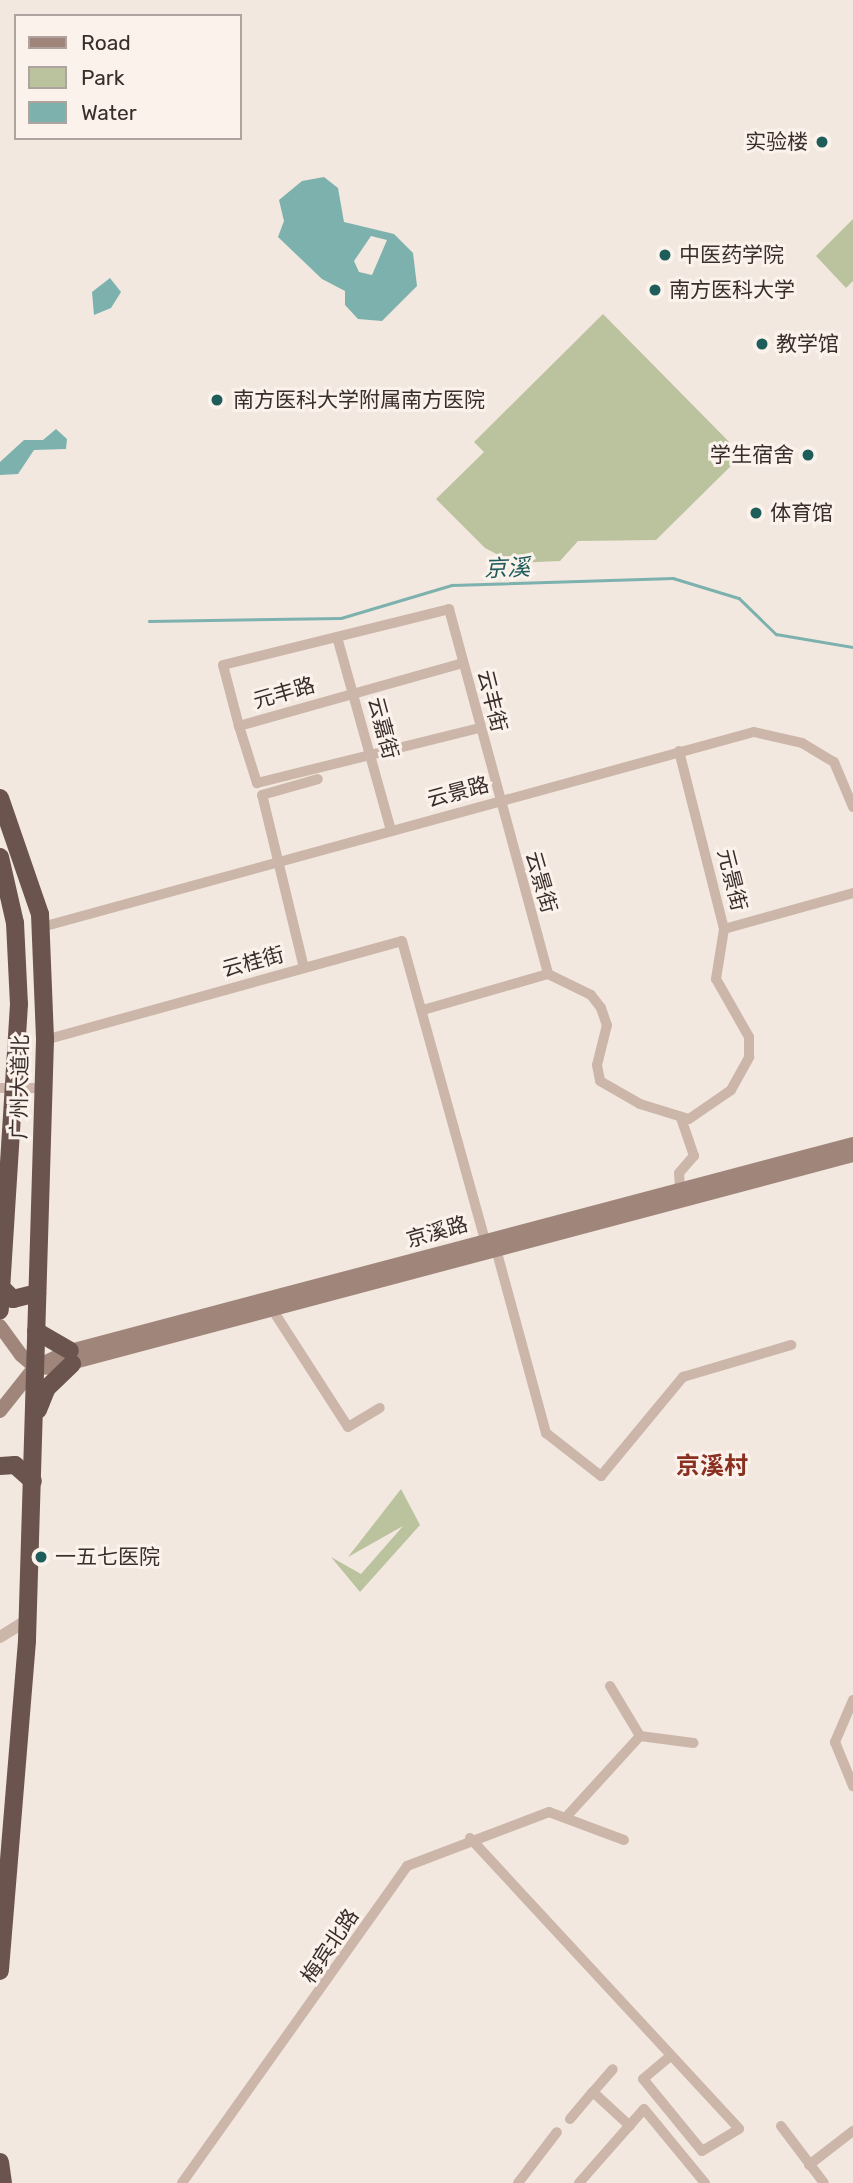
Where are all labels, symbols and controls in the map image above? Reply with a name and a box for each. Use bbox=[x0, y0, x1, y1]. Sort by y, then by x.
legend bbox=[14, 14, 242, 140]
text: Road bbox=[81, 30, 131, 55]
text: Park bbox=[81, 65, 125, 90]
text: Water bbox=[81, 100, 137, 125]
place label: 实验楼 bbox=[745, 129, 808, 155]
marker: 实验楼 bbox=[814, 134, 830, 150]
place label: 中医药学院 bbox=[679, 242, 784, 268]
marker: 中医药学院 bbox=[657, 247, 673, 263]
place label: 南方医科大学 bbox=[669, 277, 795, 303]
marker: 南方医科大学 bbox=[647, 282, 663, 298]
place label: 教学馆 bbox=[776, 331, 839, 357]
marker: 教学馆 bbox=[754, 336, 770, 352]
place label: 南方医科大学附属南方医院 bbox=[233, 387, 485, 413]
marker: 南方医科大学附属南方医院 bbox=[207, 390, 227, 410]
place label: 学生宿舍 bbox=[710, 442, 794, 468]
marker: 学生宿舍 bbox=[800, 447, 816, 463]
place label: 体育馆 bbox=[770, 500, 833, 526]
marker: 体育馆 bbox=[748, 505, 764, 521]
water label: 京溪 bbox=[484, 553, 530, 583]
street label: 云丰街 bbox=[472, 667, 512, 735]
street label: 元丰路 bbox=[250, 672, 318, 714]
street label: 云嘉街 bbox=[363, 694, 403, 762]
street label: 云景路 bbox=[424, 772, 492, 812]
street label: 元景街 bbox=[712, 846, 752, 914]
street label: 云景街 bbox=[520, 848, 562, 916]
street label: 云桂街 bbox=[219, 942, 287, 982]
street label: 广州大道北 bbox=[6, 1034, 34, 1140]
street label: 京溪路 bbox=[403, 1211, 471, 1253]
district label: 京溪村 bbox=[676, 1453, 748, 1481]
place label: 一五七医院 bbox=[55, 1544, 160, 1570]
marker: 一五七医院 bbox=[33, 1549, 49, 1565]
street label: 梅宾北路 bbox=[296, 1904, 364, 1988]

